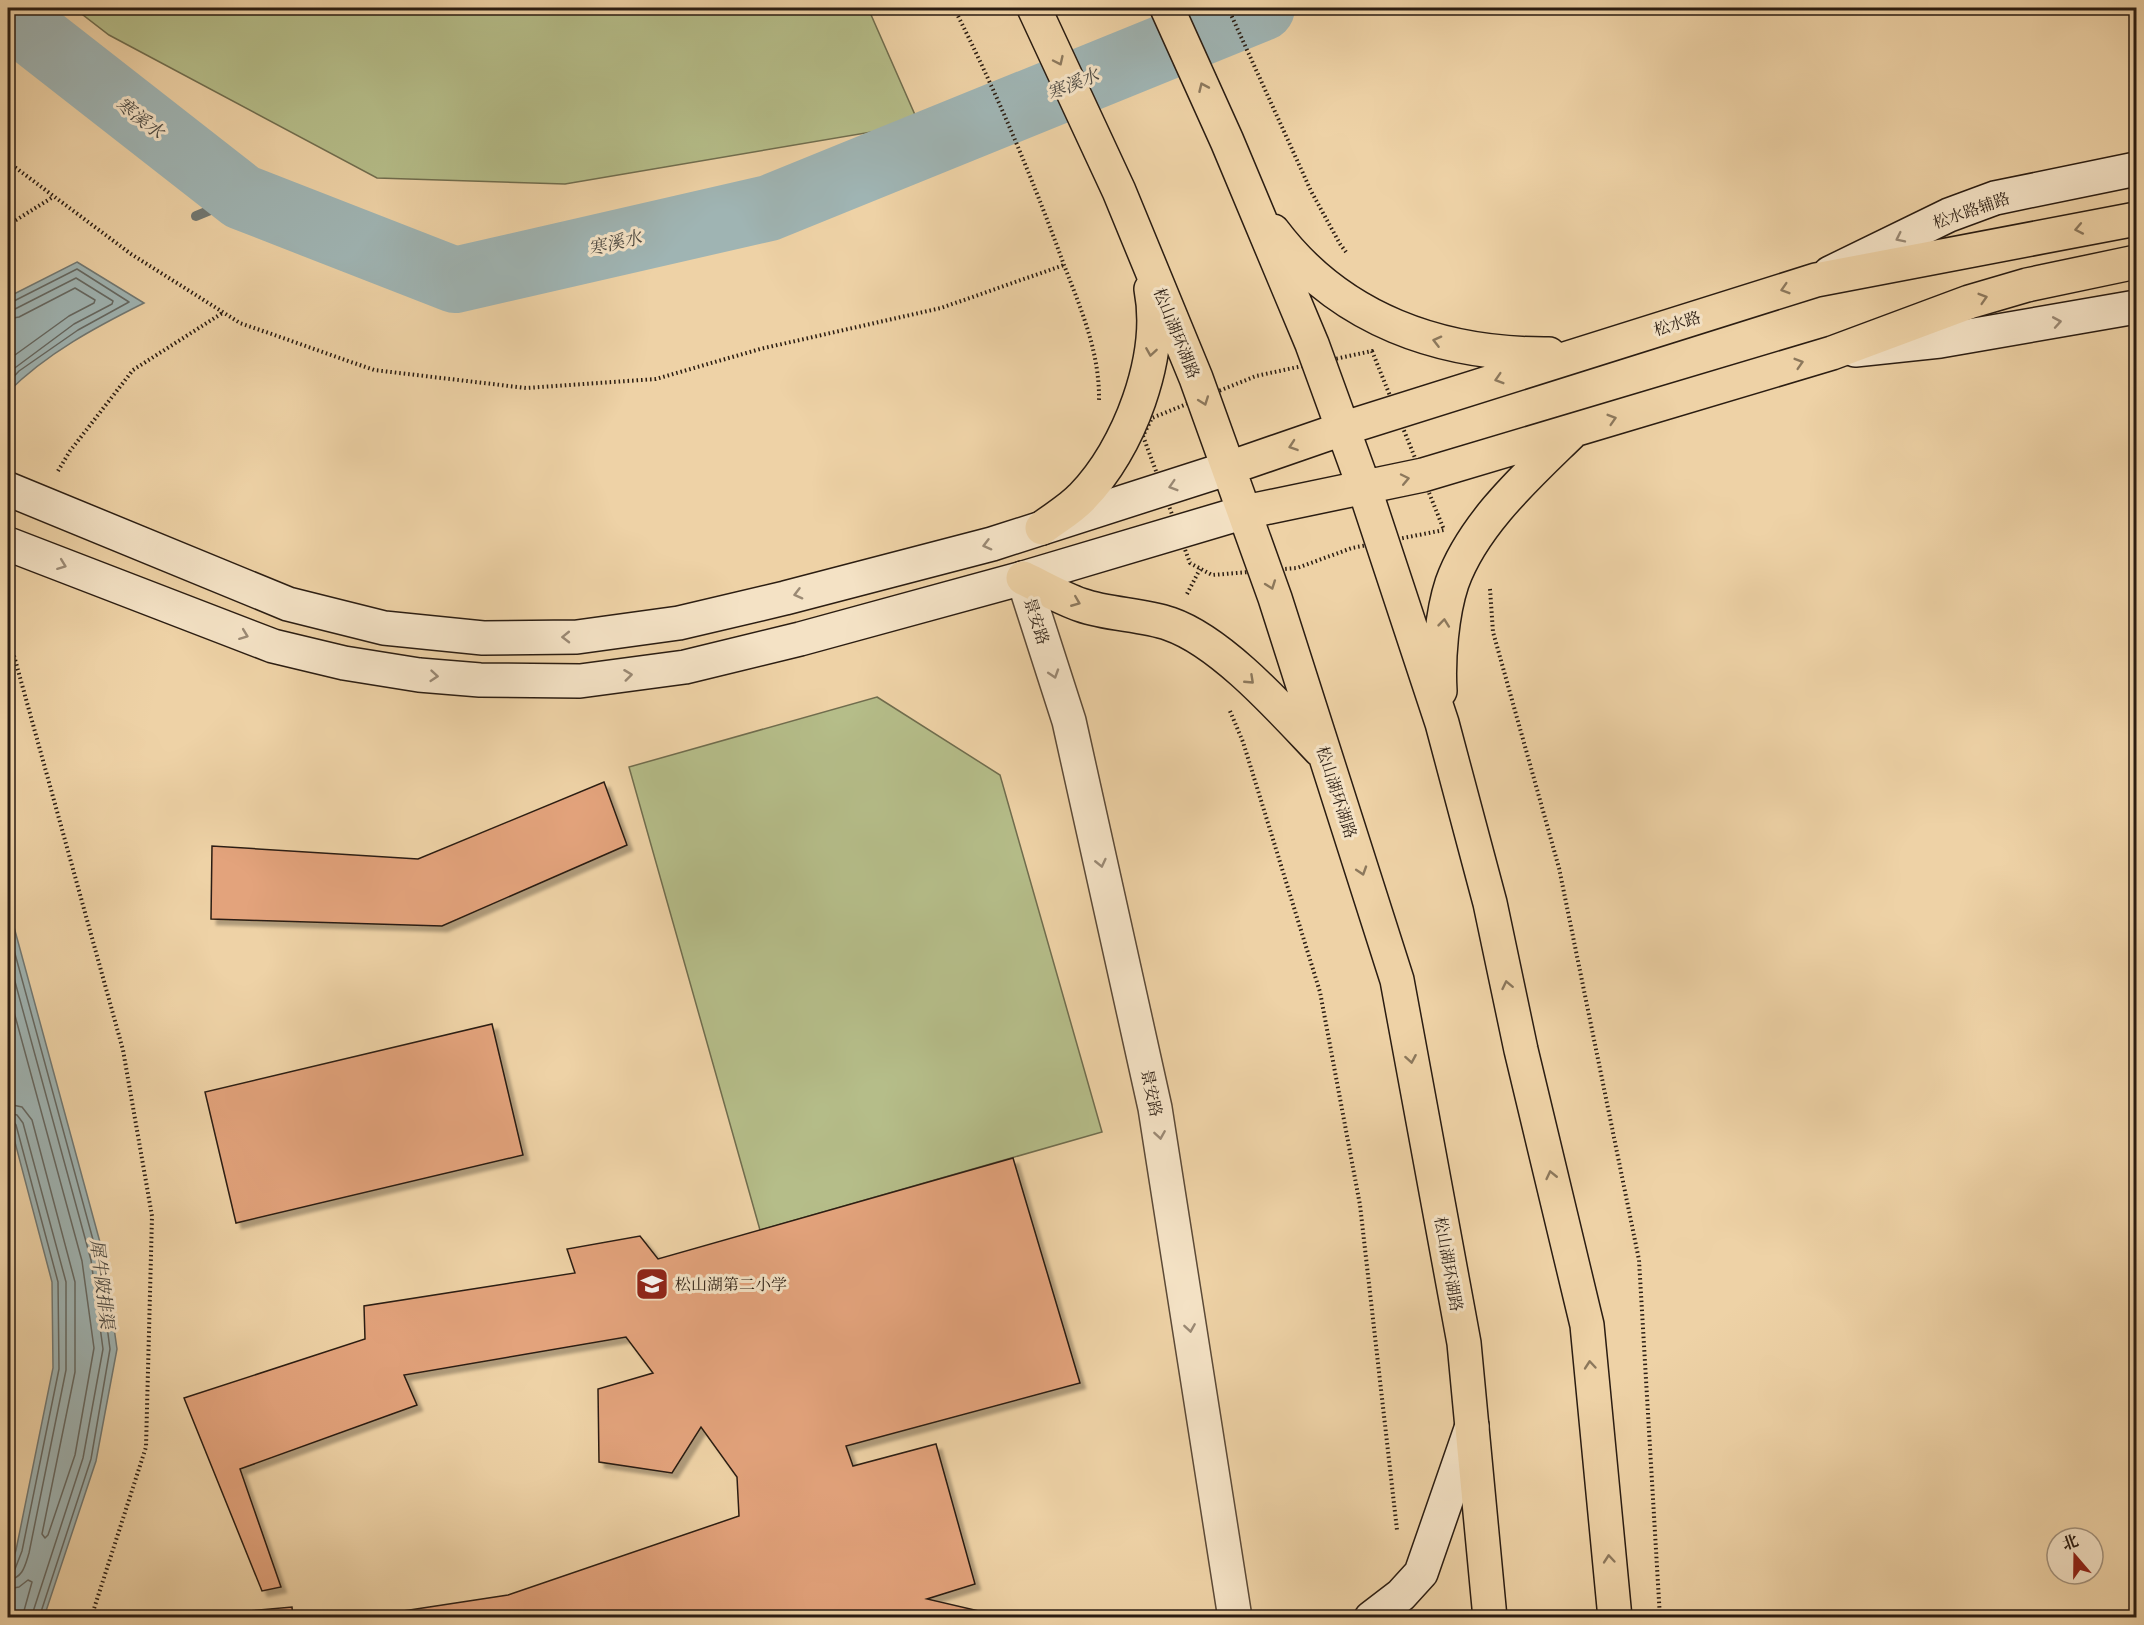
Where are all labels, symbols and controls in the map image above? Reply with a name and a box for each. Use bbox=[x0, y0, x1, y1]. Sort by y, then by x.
one-way arrow bbox=[1052, 54, 1064, 65]
water label: 寒溪水 bbox=[1043, 62, 1104, 105]
one-way arrow bbox=[1198, 83, 1210, 94]
water label: 寒溪水 bbox=[111, 92, 170, 145]
street label: 松水路辅路 bbox=[1930, 188, 2013, 234]
one-way arrow bbox=[2074, 222, 2084, 235]
water label: 寒溪水 bbox=[586, 225, 646, 261]
one-way arrow bbox=[1896, 231, 1907, 243]
one-way arrow bbox=[1780, 282, 1791, 294]
street label: 松山湖环湖路 bbox=[1148, 285, 1204, 382]
one-way arrow bbox=[1977, 293, 1988, 305]
street label: 松水路 bbox=[1651, 306, 1703, 341]
one-way arrow bbox=[2052, 316, 2061, 328]
one-way arrow bbox=[1432, 335, 1442, 348]
one-way arrow bbox=[1145, 347, 1157, 356]
one-way arrow bbox=[1793, 358, 1804, 370]
one-way arrow bbox=[1494, 372, 1505, 384]
one-way arrow bbox=[1197, 396, 1210, 406]
one-way arrow bbox=[1606, 414, 1617, 426]
one-way arrow bbox=[1289, 438, 1299, 451]
one-way arrow bbox=[1399, 473, 1409, 486]
one-way arrow bbox=[1168, 479, 1179, 491]
one-way arrow bbox=[982, 538, 993, 550]
one-way arrow bbox=[56, 557, 67, 570]
one-way arrow bbox=[1263, 579, 1276, 590]
one-way arrow bbox=[794, 587, 804, 600]
street label: 景安路 bbox=[1018, 595, 1054, 648]
one-way arrow bbox=[1070, 595, 1081, 607]
one-way arrow bbox=[1437, 618, 1450, 628]
one-way arrow bbox=[238, 627, 249, 640]
one-way arrow bbox=[561, 631, 570, 643]
one-way arrow bbox=[1047, 668, 1059, 679]
one-way arrow bbox=[429, 669, 439, 682]
one-way arrow bbox=[624, 669, 633, 681]
one-way arrow bbox=[1243, 673, 1254, 684]
street label: 松山湖环湖路 bbox=[1311, 743, 1361, 841]
one-way arrow bbox=[1094, 857, 1107, 867]
one-way arrow bbox=[1354, 865, 1367, 876]
one-way arrow bbox=[1501, 980, 1514, 990]
one-way arrow bbox=[1404, 1054, 1417, 1064]
street label: 景安路 bbox=[1135, 1067, 1167, 1119]
one-way arrow bbox=[1153, 1131, 1165, 1140]
one-way arrow bbox=[1545, 1170, 1558, 1180]
street label: 松山湖环湖路 bbox=[1429, 1215, 1467, 1313]
water label: 犀牛陂排渠 bbox=[85, 1238, 120, 1333]
school or university icon: 松山湖第二小学 bbox=[634, 1266, 670, 1302]
place label: 松山湖第二小学 bbox=[675, 1274, 787, 1296]
one-way arrow bbox=[1183, 1323, 1196, 1333]
one-way arrow bbox=[1584, 1361, 1597, 1370]
north arrow bbox=[2045, 1526, 2105, 1586]
text: 北 bbox=[2059, 1530, 2081, 1556]
one-way arrow bbox=[1603, 1555, 1616, 1564]

